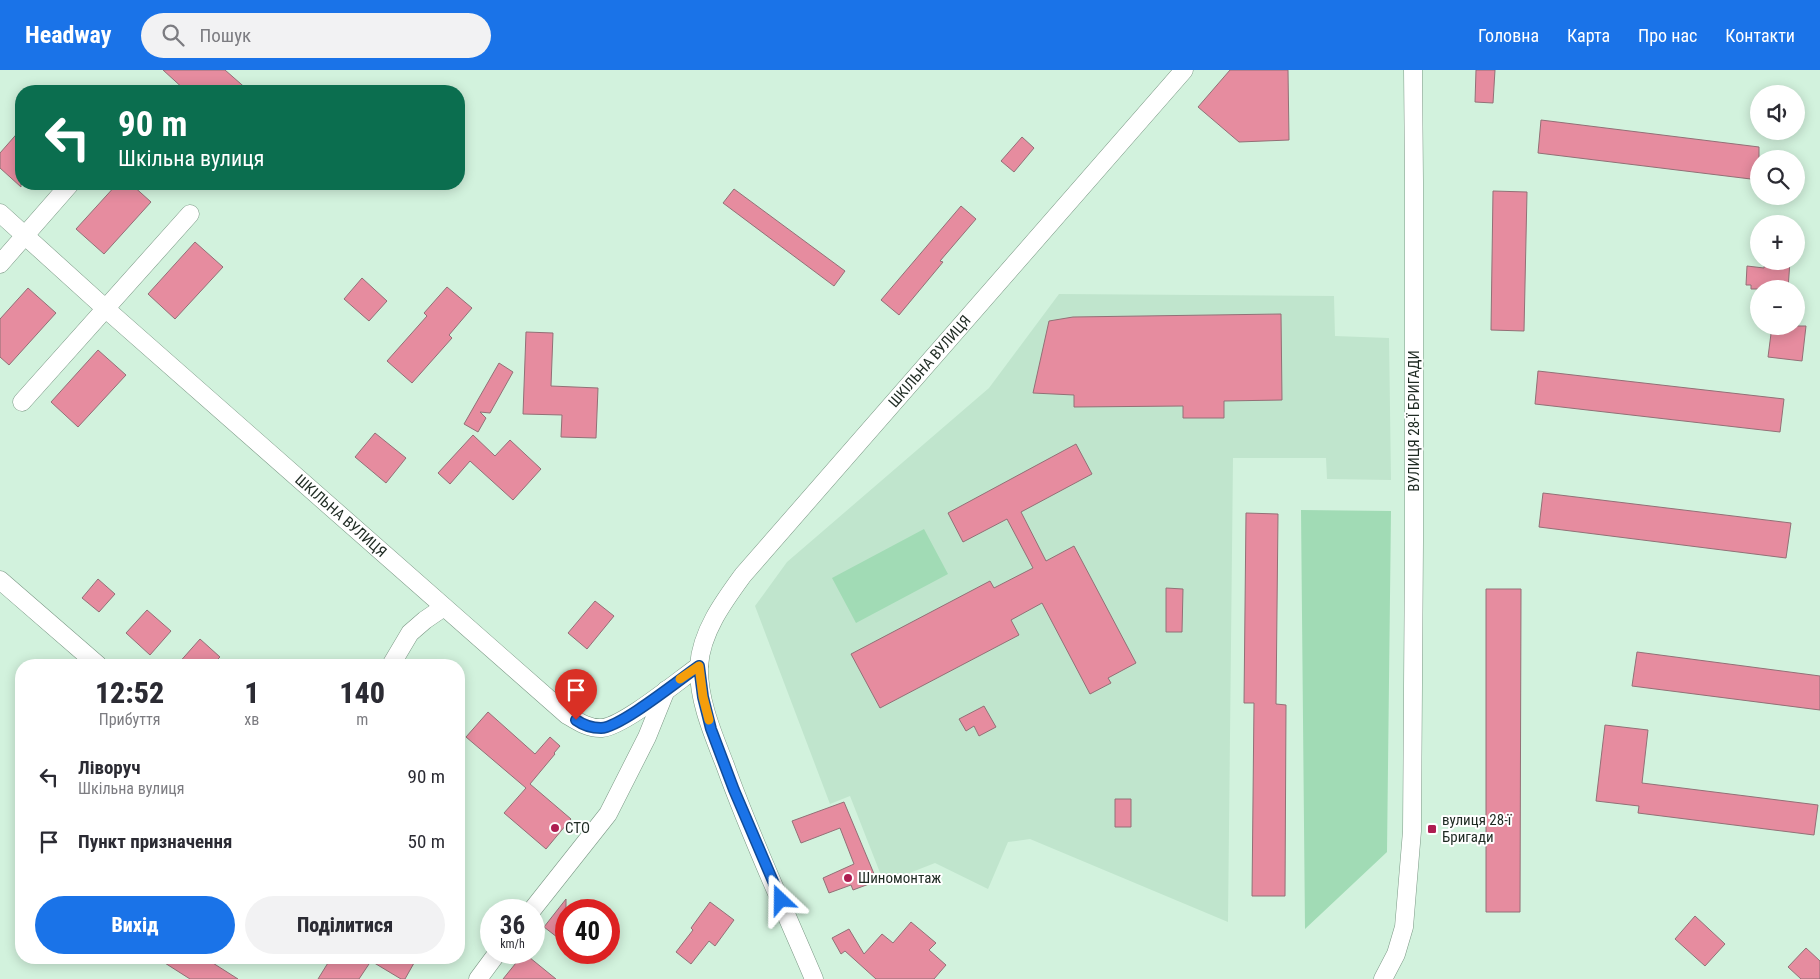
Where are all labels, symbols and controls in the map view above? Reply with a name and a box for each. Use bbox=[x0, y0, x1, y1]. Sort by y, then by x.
search box bbox=[141, 13, 491, 58]
text: Headway bbox=[25, 21, 111, 49]
icon: search bbox=[159, 21, 187, 49]
text: Пошук bbox=[199, 24, 251, 47]
text: Головна bbox=[1478, 25, 1539, 46]
text: Карта bbox=[1567, 25, 1610, 46]
text: Про нас bbox=[1638, 25, 1697, 46]
text: Контакти bbox=[1725, 25, 1795, 46]
map controls bbox=[1750, 85, 1805, 335]
button: sound bbox=[1750, 85, 1805, 140]
text: 90 m bbox=[118, 104, 187, 145]
icon: left bbox=[35, 105, 100, 170]
text: Шкільна вулиця bbox=[118, 146, 264, 171]
button: search bbox=[1750, 150, 1805, 205]
button: + bbox=[1750, 215, 1805, 270]
button: − bbox=[1750, 280, 1805, 335]
street label: ШКІЛЬНА ВУЛИЦЯ bbox=[885, 312, 975, 411]
street label: ВУЛИЦЯ 28-Ї БРИГАДИ bbox=[1405, 350, 1423, 492]
street label: ШКІЛЬНА ВУЛИЦЯ bbox=[291, 471, 390, 561]
pin bbox=[555, 669, 597, 720]
text: 12:52 bbox=[95, 675, 164, 710]
text: 1 bbox=[244, 675, 259, 710]
text: 140 bbox=[339, 675, 385, 710]
icon: arrive bbox=[562, 676, 590, 704]
text: Прибуття bbox=[99, 710, 160, 729]
text: хв bbox=[244, 710, 259, 729]
text: m bbox=[356, 710, 368, 729]
text: Ліворуч bbox=[78, 756, 140, 779]
icon: left bbox=[35, 763, 63, 791]
text: 90 m bbox=[408, 765, 445, 788]
text: Шкільна вулиця bbox=[78, 779, 185, 798]
place label: вулиця 28-ї Бригади bbox=[1442, 811, 1513, 846]
place label: СТО bbox=[565, 819, 590, 837]
marker: СТО bbox=[549, 822, 561, 834]
marker: вулиця 28-ї Бригади bbox=[1426, 823, 1438, 835]
icon: arrive bbox=[35, 828, 63, 856]
text: Пункт призначення bbox=[78, 830, 232, 853]
text: 50 m bbox=[408, 830, 445, 853]
place label: Шиномонтаж bbox=[858, 869, 941, 887]
marker: Шиномонтаж bbox=[842, 872, 854, 884]
position arrow bbox=[754, 873, 806, 925]
button: Вихід bbox=[35, 896, 235, 954]
button: Поділитися bbox=[245, 896, 445, 954]
speed limit sign: 40 bbox=[555, 899, 620, 964]
text: 36 bbox=[500, 911, 525, 940]
text: km/h bbox=[500, 937, 525, 951]

